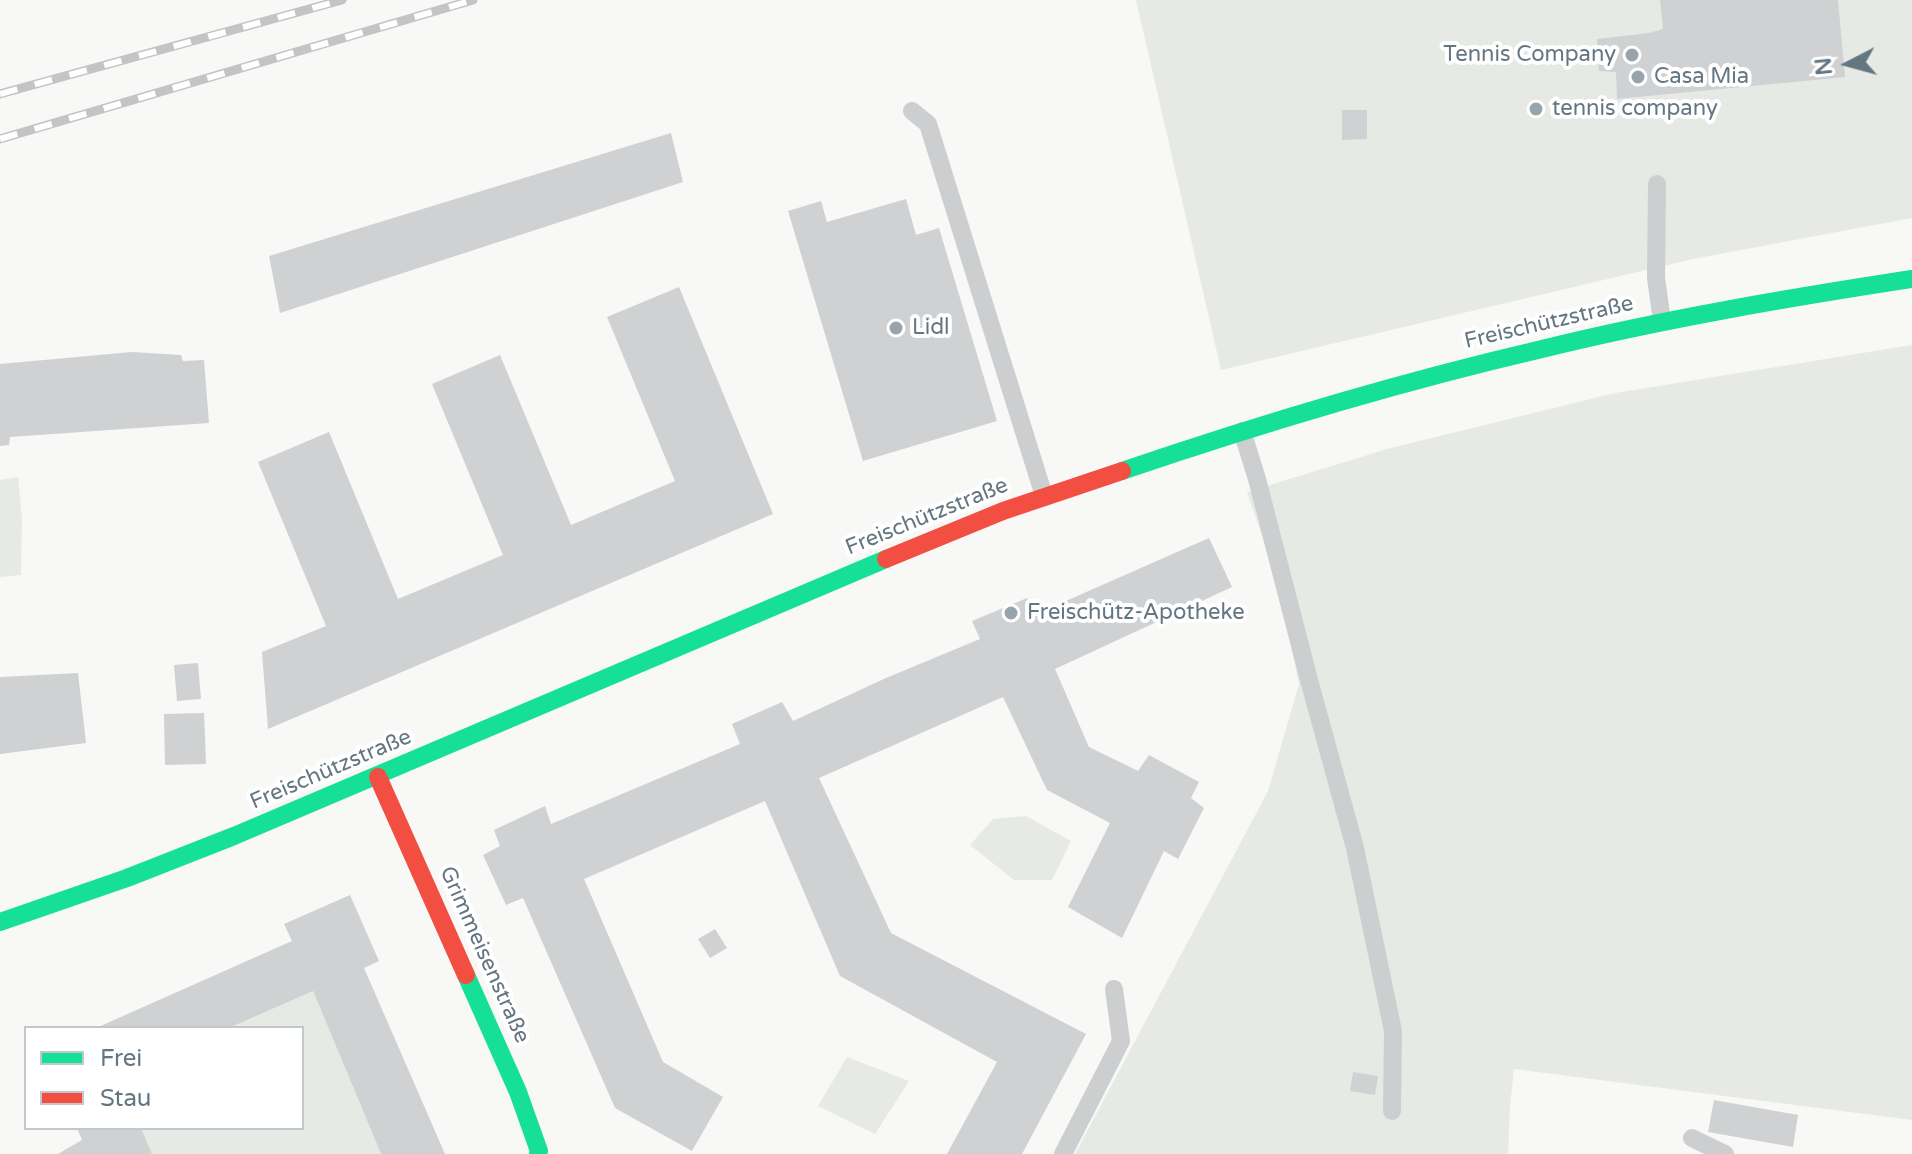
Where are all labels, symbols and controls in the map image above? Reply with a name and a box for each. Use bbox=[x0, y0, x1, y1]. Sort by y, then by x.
north arrow bbox=[1808, 24, 1888, 104]
place label: Tennis Company bbox=[1443, 42, 1616, 68]
marker: Tennis Company bbox=[1623, 46, 1641, 64]
text: N bbox=[1810, 56, 1838, 77]
place label: Casa Mia bbox=[1654, 64, 1749, 90]
marker: Casa Mia bbox=[1629, 68, 1647, 86]
place label: tennis company bbox=[1552, 96, 1718, 122]
marker: tennis company bbox=[1527, 100, 1545, 118]
street label: Freischützstraße bbox=[1462, 291, 1636, 355]
place label: Lidl bbox=[912, 315, 950, 341]
marker: Lidl bbox=[887, 319, 905, 337]
street label: Freischützstraße bbox=[842, 472, 1012, 562]
place label: Freischütz-Apotheke bbox=[1027, 600, 1245, 626]
marker: Freischütz-Apotheke bbox=[1002, 604, 1020, 622]
street label: Freischützstraße bbox=[246, 724, 416, 816]
street label: Grimmeisenstraße bbox=[433, 862, 535, 1048]
legend bbox=[24, 1026, 304, 1130]
text: Frei bbox=[100, 1044, 142, 1073]
text: Stau bbox=[100, 1084, 151, 1113]

